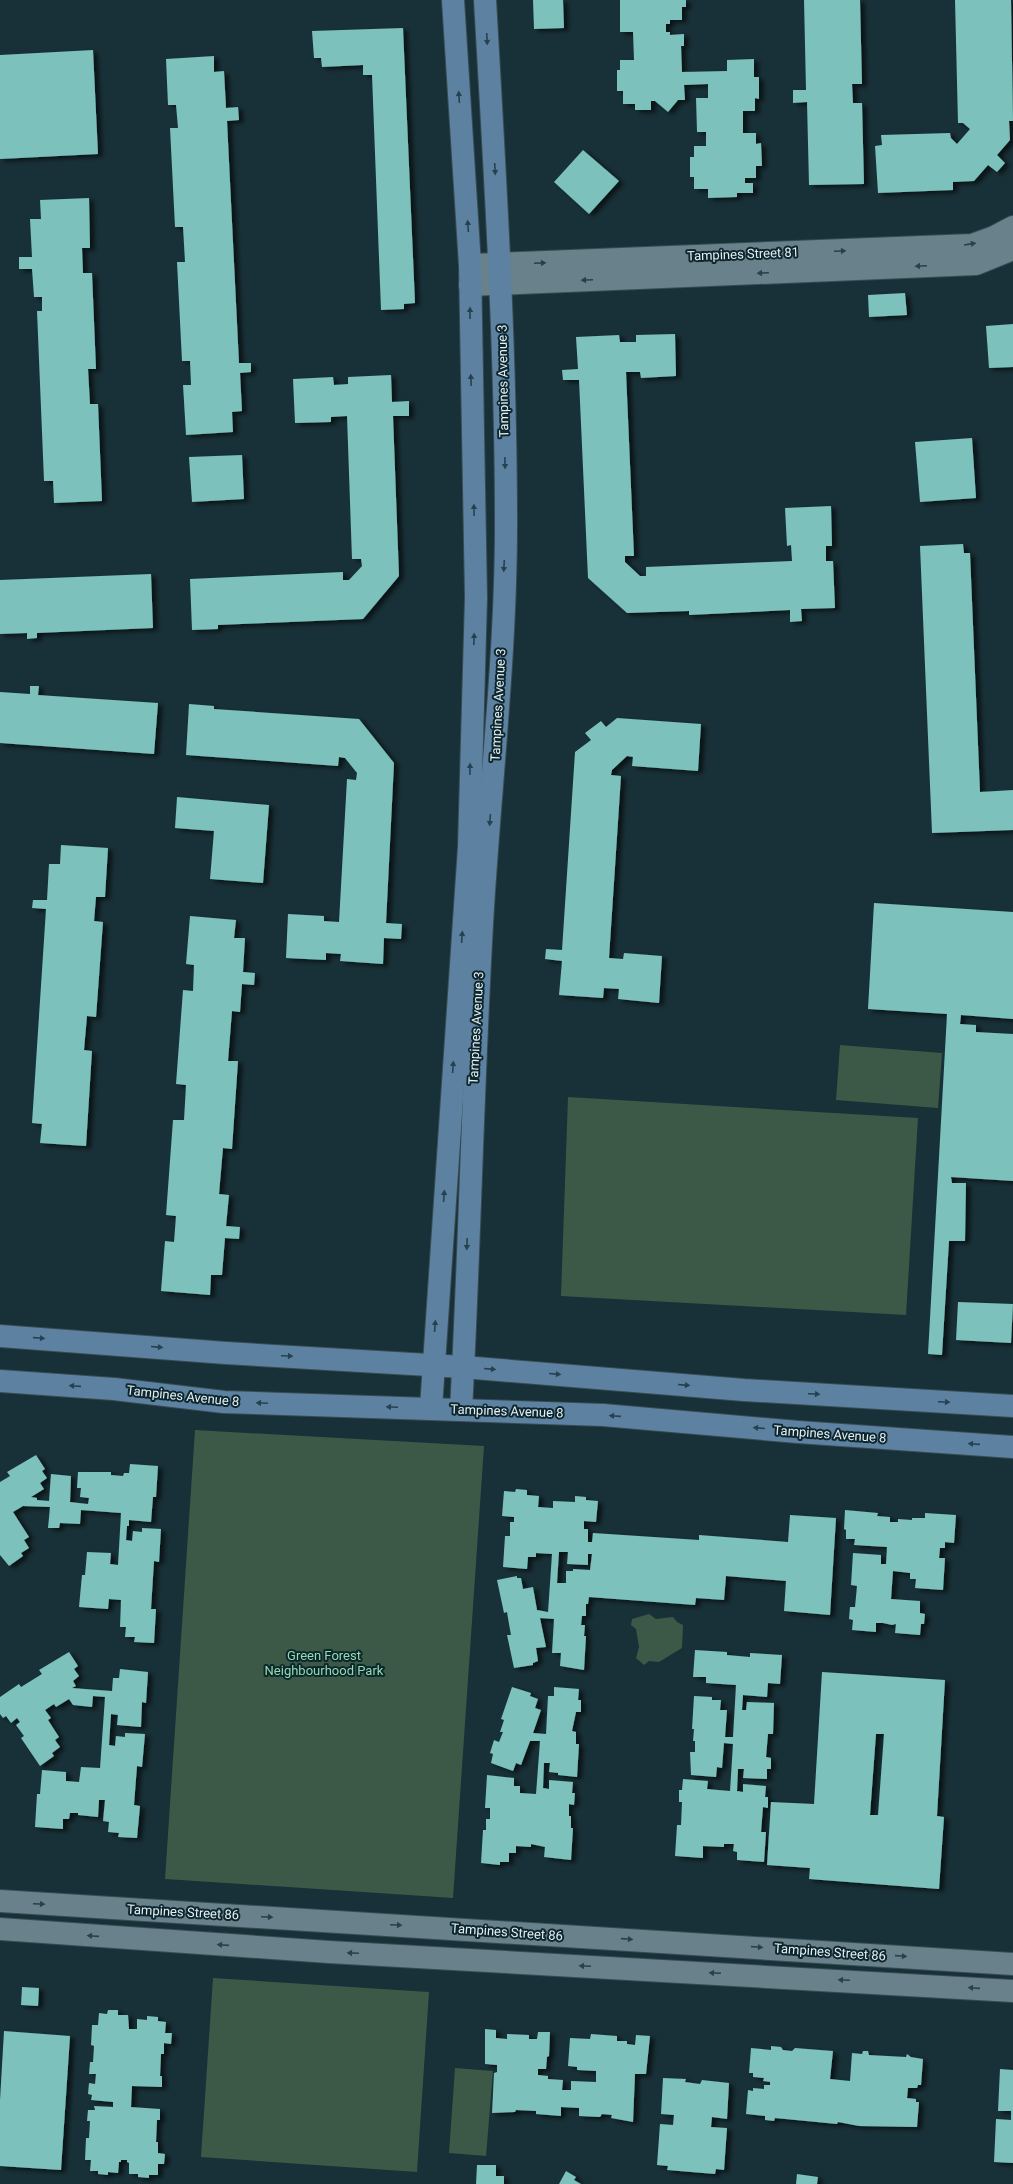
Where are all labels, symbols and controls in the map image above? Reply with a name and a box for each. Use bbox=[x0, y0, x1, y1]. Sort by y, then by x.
one-way arrow bbox=[484, 33, 491, 45]
one-way arrow bbox=[456, 91, 463, 103]
one-way arrow bbox=[492, 163, 498, 176]
one-way arrow bbox=[464, 220, 471, 232]
one-way arrow bbox=[964, 241, 976, 247]
street label: Tampines Street 81 bbox=[687, 245, 799, 263]
one-way arrow bbox=[834, 247, 846, 254]
one-way arrow bbox=[534, 259, 546, 266]
one-way arrow bbox=[914, 263, 927, 269]
one-way arrow bbox=[757, 269, 769, 276]
one-way arrow bbox=[581, 276, 593, 283]
one-way arrow bbox=[467, 306, 473, 319]
street label: Tampines Avenue 3 bbox=[495, 324, 511, 438]
one-way arrow bbox=[468, 373, 474, 386]
one-way arrow bbox=[502, 457, 508, 470]
one-way arrow bbox=[471, 503, 477, 516]
one-way arrow bbox=[501, 560, 507, 573]
one-way arrow bbox=[471, 632, 477, 645]
street label: Tampines Avenue 3 bbox=[488, 648, 508, 762]
one-way arrow bbox=[467, 763, 474, 775]
one-way arrow bbox=[487, 814, 494, 826]
one-way arrow bbox=[458, 931, 465, 943]
street label: Tampines Avenue 3 bbox=[466, 971, 486, 1085]
one-way arrow bbox=[449, 1061, 456, 1073]
one-way arrow bbox=[440, 1190, 447, 1202]
one-way arrow bbox=[464, 1238, 471, 1250]
one-way arrow bbox=[431, 1320, 438, 1332]
one-way arrow bbox=[33, 1335, 45, 1342]
one-way arrow bbox=[151, 1344, 163, 1350]
one-way arrow bbox=[281, 1353, 293, 1360]
one-way arrow bbox=[484, 1366, 496, 1373]
one-way arrow bbox=[549, 1371, 561, 1378]
one-way arrow bbox=[678, 1381, 690, 1388]
one-way arrow bbox=[69, 1383, 81, 1390]
street label: Tampines Avenue 8 bbox=[126, 1383, 240, 1409]
one-way arrow bbox=[808, 1390, 820, 1397]
one-way arrow bbox=[938, 1398, 950, 1405]
one-way arrow bbox=[255, 1400, 268, 1406]
street label: Tampines Avenue 8 bbox=[450, 1402, 564, 1420]
one-way arrow bbox=[385, 1404, 398, 1410]
one-way arrow bbox=[609, 1412, 621, 1419]
street label: Tampines Avenue 8 bbox=[773, 1423, 887, 1445]
one-way arrow bbox=[753, 1425, 765, 1432]
one-way arrow bbox=[968, 1441, 980, 1448]
park label: Green Forest Neighbourhood Park bbox=[265, 1648, 384, 1678]
one-way arrow bbox=[33, 1900, 45, 1907]
street label: Tampines Street 86 bbox=[127, 1902, 239, 1922]
one-way arrow bbox=[261, 1914, 273, 1921]
street label: Tampines Street 86 bbox=[451, 1921, 563, 1943]
one-way arrow bbox=[390, 1922, 403, 1928]
one-way arrow bbox=[87, 1933, 99, 1940]
one-way arrow bbox=[621, 1936, 633, 1943]
one-way arrow bbox=[217, 1941, 229, 1948]
street label: Tampines Street 86 bbox=[774, 1941, 886, 1963]
one-way arrow bbox=[751, 1944, 763, 1951]
one-way arrow bbox=[346, 1950, 359, 1956]
one-way arrow bbox=[895, 1953, 907, 1960]
one-way arrow bbox=[579, 1962, 591, 1969]
one-way arrow bbox=[708, 1970, 721, 1976]
one-way arrow bbox=[837, 1977, 850, 1983]
one-way arrow bbox=[968, 1984, 980, 1991]

